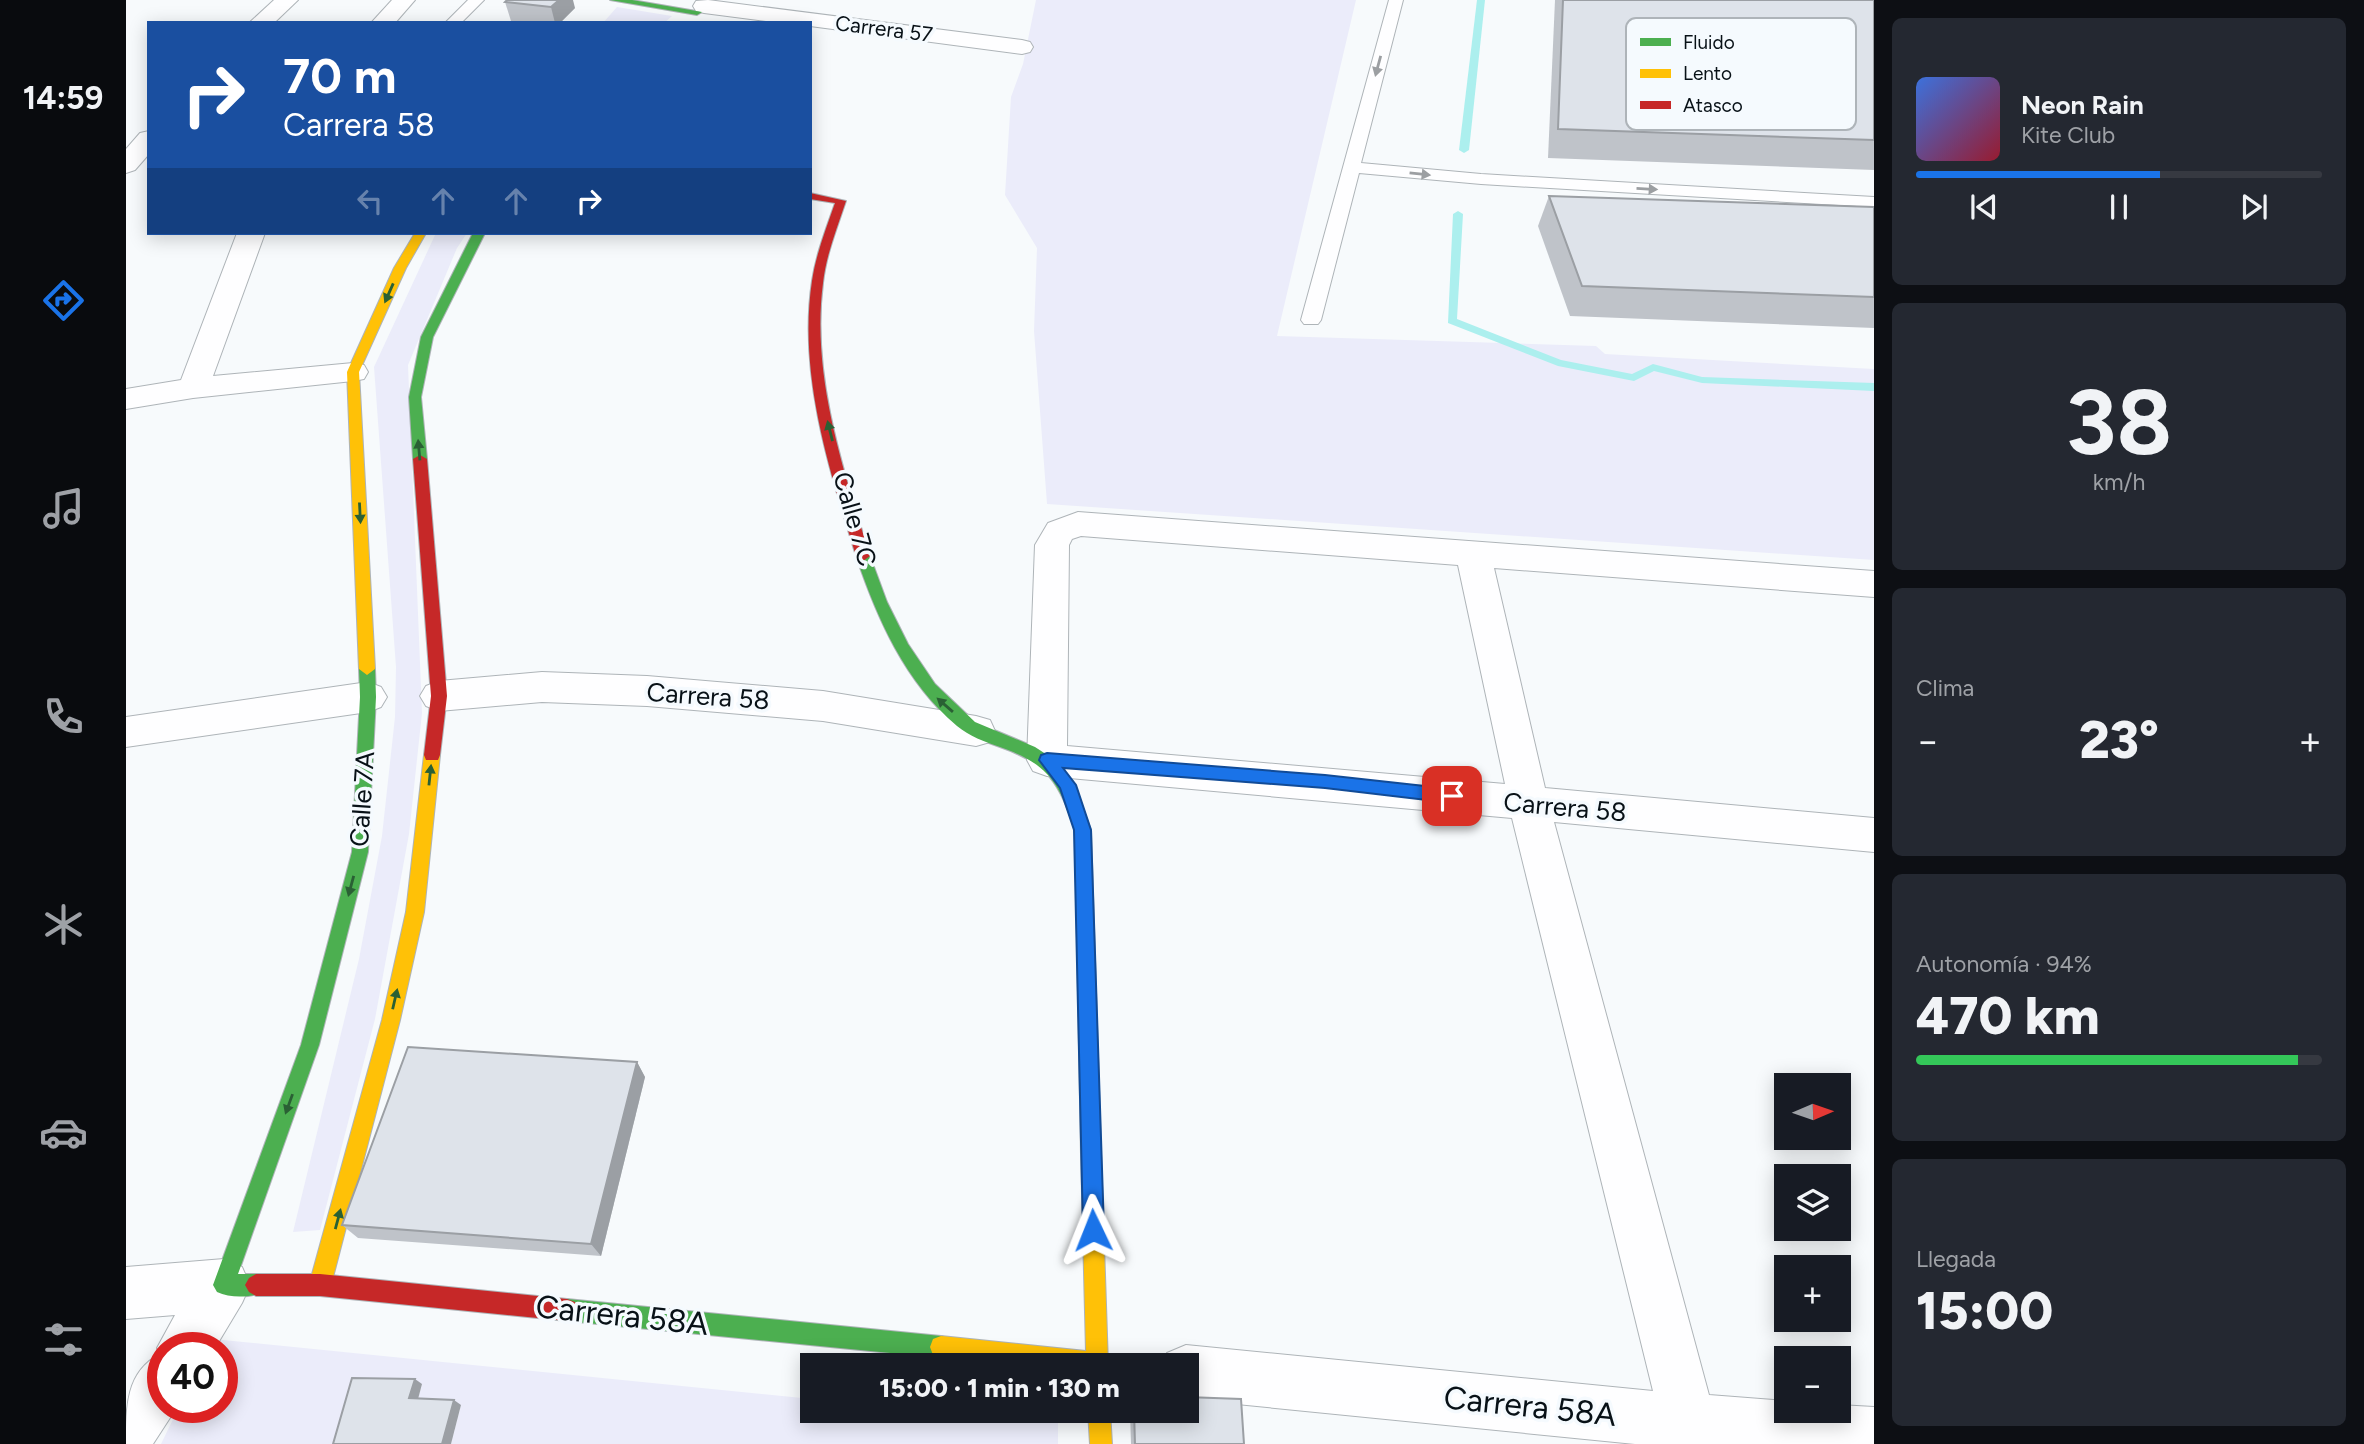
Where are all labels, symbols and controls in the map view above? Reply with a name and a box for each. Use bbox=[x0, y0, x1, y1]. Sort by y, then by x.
street label: Carrera 57 bbox=[834, 10, 934, 47]
legend bbox=[1626, 18, 1856, 130]
text: Fluido bbox=[1683, 31, 1735, 54]
text: 70 m bbox=[283, 46, 396, 105]
icon: right bbox=[168, 49, 259, 140]
one-way arrow bbox=[1373, 56, 1383, 77]
text: Lento bbox=[1683, 62, 1732, 85]
text: 14:59 bbox=[23, 79, 103, 117]
text: Neon Rain bbox=[2021, 89, 2144, 121]
text: Atasco bbox=[1683, 94, 1743, 117]
text: Carrera 58 bbox=[283, 106, 435, 144]
text: Kite Club bbox=[2021, 121, 2115, 149]
one-way arrow bbox=[1409, 169, 1431, 180]
icon: left bbox=[351, 182, 389, 220]
icon: ahead bbox=[424, 182, 462, 220]
icon: ahead bbox=[497, 182, 535, 220]
icon: right bbox=[570, 182, 608, 220]
one-way arrow bbox=[1636, 184, 1658, 195]
icon: previous bbox=[1965, 188, 2003, 226]
icon: pause bbox=[2100, 188, 2138, 226]
icon: next bbox=[2235, 188, 2273, 226]
icon: directions bbox=[39, 276, 88, 325]
one-way arrow bbox=[383, 283, 395, 303]
text: 38 bbox=[2066, 368, 2172, 477]
one-way arrow bbox=[825, 420, 836, 442]
one-way arrow bbox=[413, 439, 424, 461]
street label: Calle 7C bbox=[826, 468, 884, 570]
text: km/h bbox=[2093, 468, 2145, 496]
icon: music bbox=[39, 484, 88, 533]
one-way arrow bbox=[354, 502, 365, 524]
text: Clima bbox=[1916, 674, 1974, 702]
street label: Carrera 58 bbox=[645, 676, 771, 716]
icon: phone bbox=[39, 692, 88, 741]
one-way arrow bbox=[936, 697, 954, 713]
text: 23° bbox=[2079, 709, 2159, 771]
text: − bbox=[1916, 718, 1940, 764]
text: + bbox=[2298, 718, 2322, 764]
street label: Calle 7A bbox=[343, 750, 381, 848]
one-way arrow bbox=[425, 763, 436, 785]
pin bbox=[1422, 766, 1482, 826]
icon: arrive bbox=[1433, 777, 1471, 815]
street label: Carrera 58 bbox=[1502, 786, 1628, 828]
one-way arrow bbox=[345, 875, 356, 897]
icon: climate bbox=[39, 900, 88, 949]
text: Autonomía · 94% bbox=[1916, 950, 2092, 978]
text: 470 km bbox=[1916, 985, 2100, 1047]
one-way arrow bbox=[390, 988, 401, 1010]
north arrow bbox=[1774, 1073, 1852, 1150]
map controls bbox=[1774, 1073, 1851, 1423]
one-way arrow bbox=[283, 1094, 294, 1115]
icon: car bbox=[39, 1108, 88, 1157]
button: layers bbox=[1774, 1164, 1851, 1241]
position arrow bbox=[1056, 1193, 1130, 1267]
one-way arrow bbox=[333, 1208, 344, 1230]
text: Llegada bbox=[1916, 1245, 1996, 1273]
button: + bbox=[1774, 1255, 1851, 1332]
text: 15:00 bbox=[1916, 1280, 2053, 1342]
street label: Carrera 58A bbox=[534, 1287, 710, 1343]
icon: filters bbox=[39, 1315, 88, 1364]
speed limit sign: 40 bbox=[147, 1332, 238, 1423]
button: − bbox=[1774, 1346, 1851, 1423]
text: 15:00 · 1 min · 130 m bbox=[879, 1372, 1120, 1404]
street label: Carrera 58A bbox=[1442, 1378, 1618, 1434]

